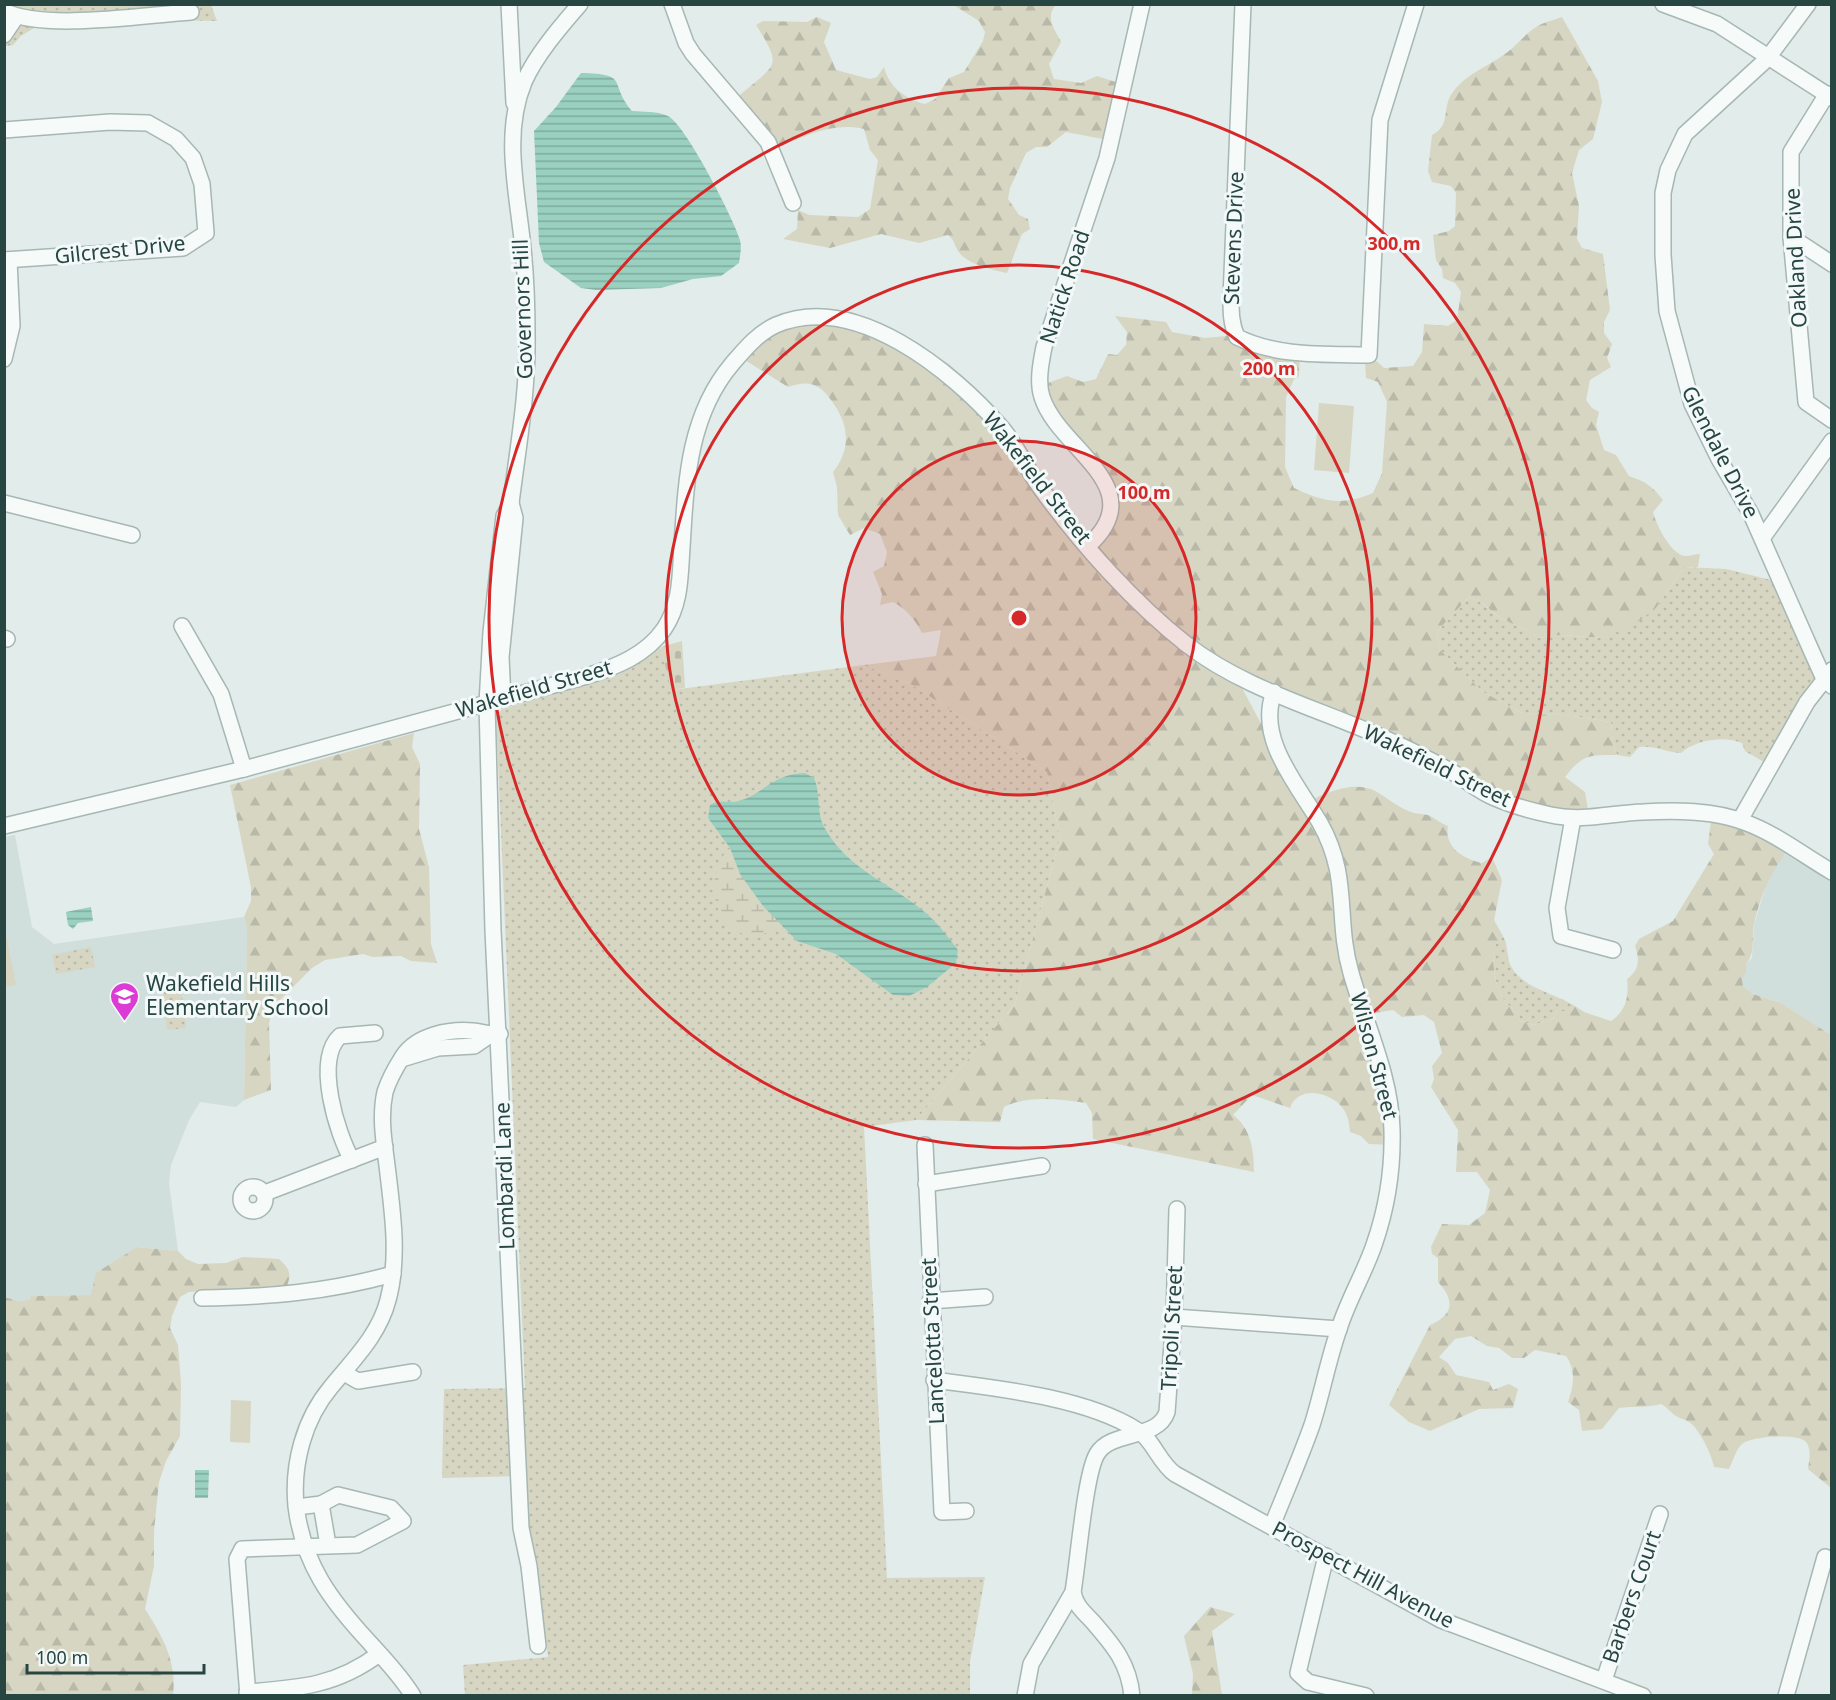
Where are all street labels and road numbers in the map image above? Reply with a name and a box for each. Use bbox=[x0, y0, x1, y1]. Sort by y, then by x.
street label: Stevens Drive bbox=[1217, 171, 1249, 305]
street label: Oakland Drive bbox=[1777, 187, 1813, 329]
street label: Natick Road bbox=[1033, 226, 1096, 347]
street label: Gilcrest Drive bbox=[53, 228, 187, 270]
street label: Governors Hill bbox=[506, 238, 538, 380]
street label: Glendale Drive bbox=[1676, 381, 1766, 522]
street label: Wakefield Street bbox=[977, 405, 1099, 550]
street label: Wakefield Street bbox=[453, 652, 615, 724]
street label: Wakefield Street bbox=[1359, 717, 1516, 813]
street label: Wilson Street bbox=[1345, 989, 1405, 1123]
street label: Lombardi Lane bbox=[487, 1102, 521, 1250]
street label: Lancelotta Street bbox=[914, 1257, 950, 1425]
street label: Tripoli Street bbox=[1154, 1264, 1188, 1391]
street label: Prospect Hill Avenue bbox=[1267, 1514, 1459, 1634]
street label: Barbers Court bbox=[1595, 1526, 1667, 1667]

